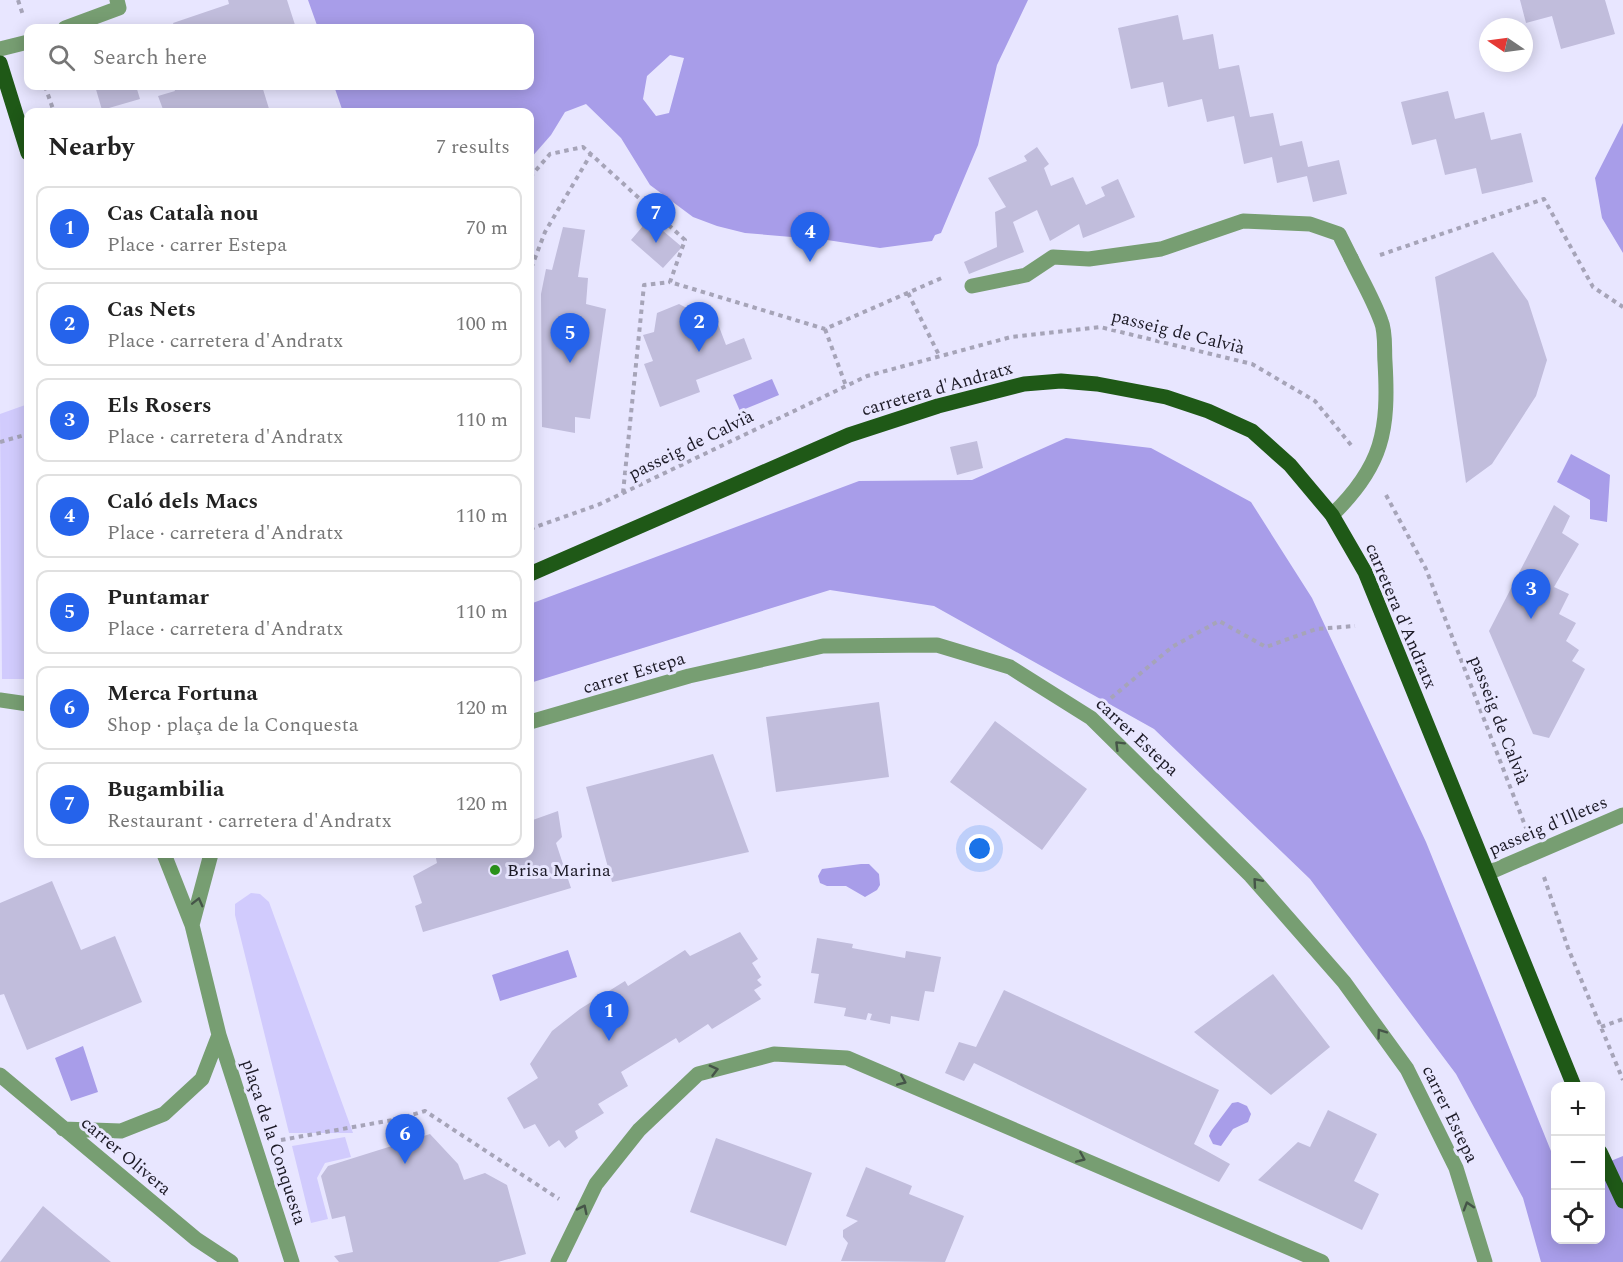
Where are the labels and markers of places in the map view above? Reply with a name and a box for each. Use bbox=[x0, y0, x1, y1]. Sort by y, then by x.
pin: 7 bbox=[636, 194, 676, 243]
pin: 4 bbox=[790, 212, 830, 262]
pin: 2 bbox=[680, 302, 718, 352]
pin: 5 bbox=[550, 314, 590, 363]
pin: 3 bbox=[1512, 570, 1550, 619]
place label: Brisa Marina bbox=[507, 857, 611, 884]
marker: Brisa Marina bbox=[488, 863, 502, 877]
pin: 1 bbox=[590, 992, 628, 1041]
pin: 6 bbox=[386, 1114, 424, 1164]

